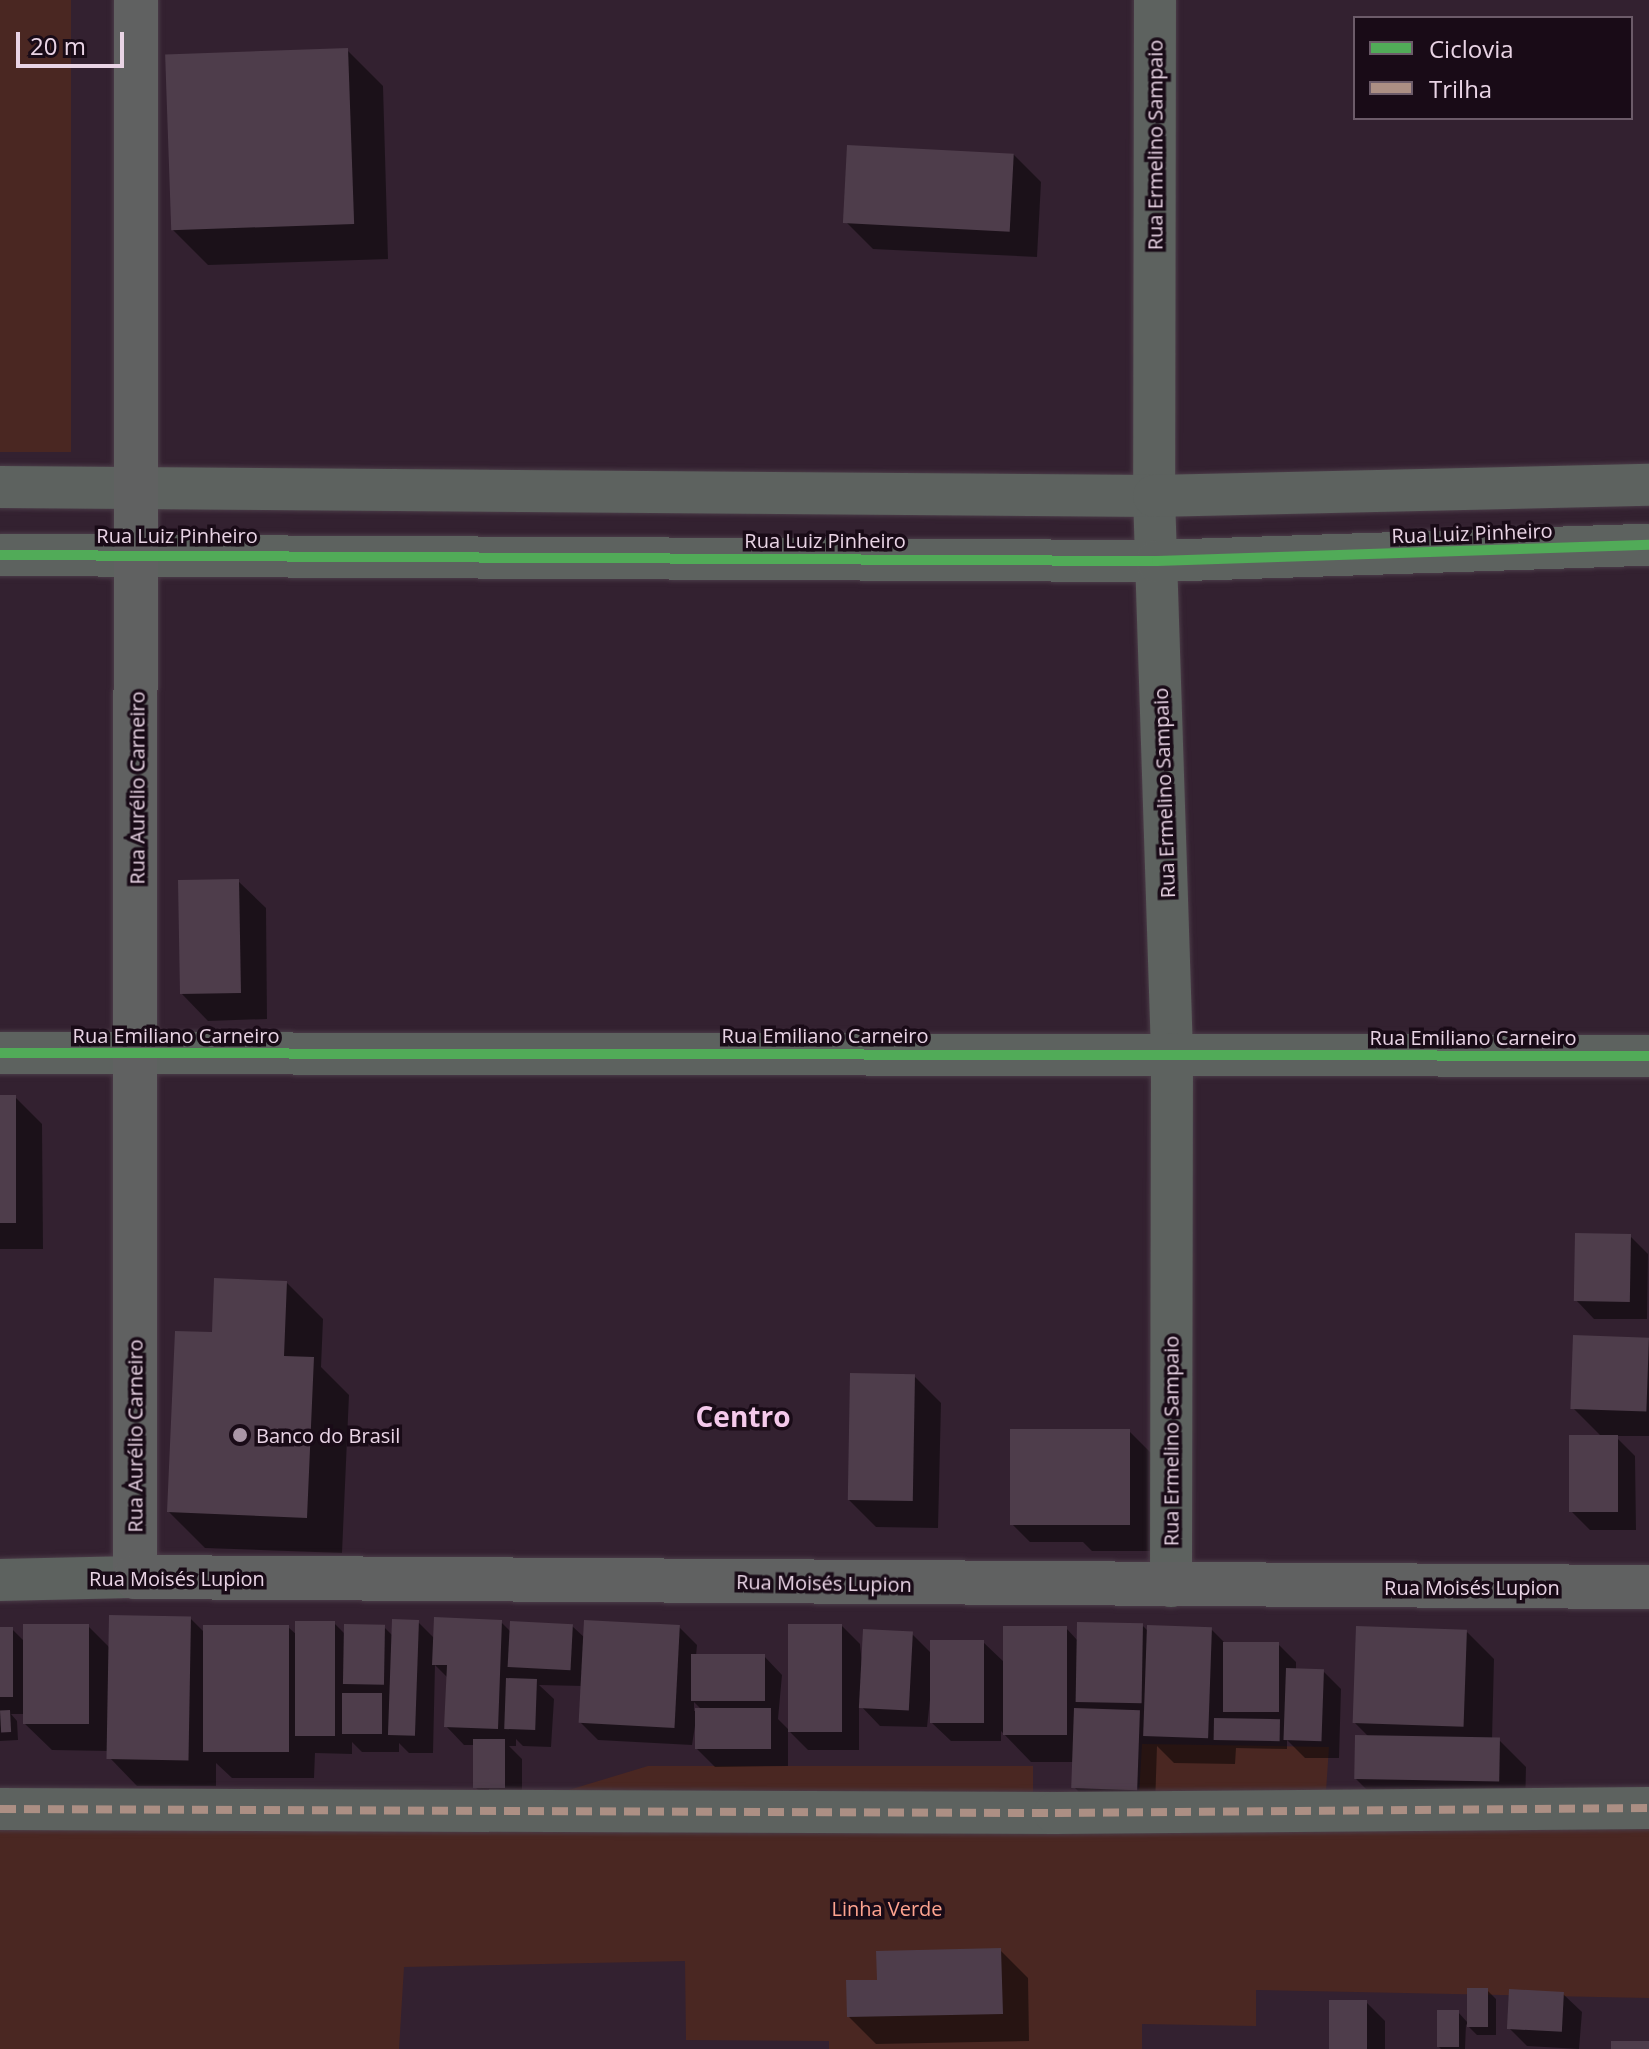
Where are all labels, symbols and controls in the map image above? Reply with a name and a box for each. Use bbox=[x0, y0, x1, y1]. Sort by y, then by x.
scale bar bbox=[20, 16, 128, 66]
legend bbox=[1353, 16, 1633, 120]
text: 20 m bbox=[30, 29, 86, 62]
text: Ciclovia bbox=[1429, 32, 1514, 65]
street label: Rua Ermelino Sampaio bbox=[1143, 40, 1167, 250]
text: Trilha bbox=[1429, 72, 1492, 105]
street label: Rua Luiz Pinheiro bbox=[1391, 518, 1553, 548]
street label: Rua Luiz Pinheiro bbox=[96, 523, 258, 547]
street label: Rua Luiz Pinheiro bbox=[744, 528, 906, 552]
street label: Rua Ermelino Sampaio bbox=[1148, 687, 1180, 899]
street label: Rua Aurélio Carneiro bbox=[125, 691, 149, 885]
street label: Rua Emiliano Carneiro bbox=[73, 1023, 279, 1047]
street label: Rua Emiliano Carneiro bbox=[722, 1023, 928, 1047]
street label: Rua Emiliano Carneiro bbox=[1370, 1025, 1576, 1049]
street label: Rua Ermelino Sampaio bbox=[1159, 1336, 1183, 1546]
street label: Rua Aurélio Carneiro bbox=[123, 1339, 147, 1533]
district label: Centro bbox=[696, 1399, 790, 1433]
place label: Banco do Brasil bbox=[256, 1423, 400, 1447]
marker: Banco do Brasil bbox=[231, 1426, 249, 1444]
street label: Rua Moisés Lupion bbox=[89, 1566, 265, 1590]
street label: Rua Moisés Lupion bbox=[736, 1569, 912, 1597]
street label: Rua Moisés Lupion bbox=[1384, 1575, 1560, 1599]
park label: Linha Verde bbox=[831, 1896, 943, 1920]

